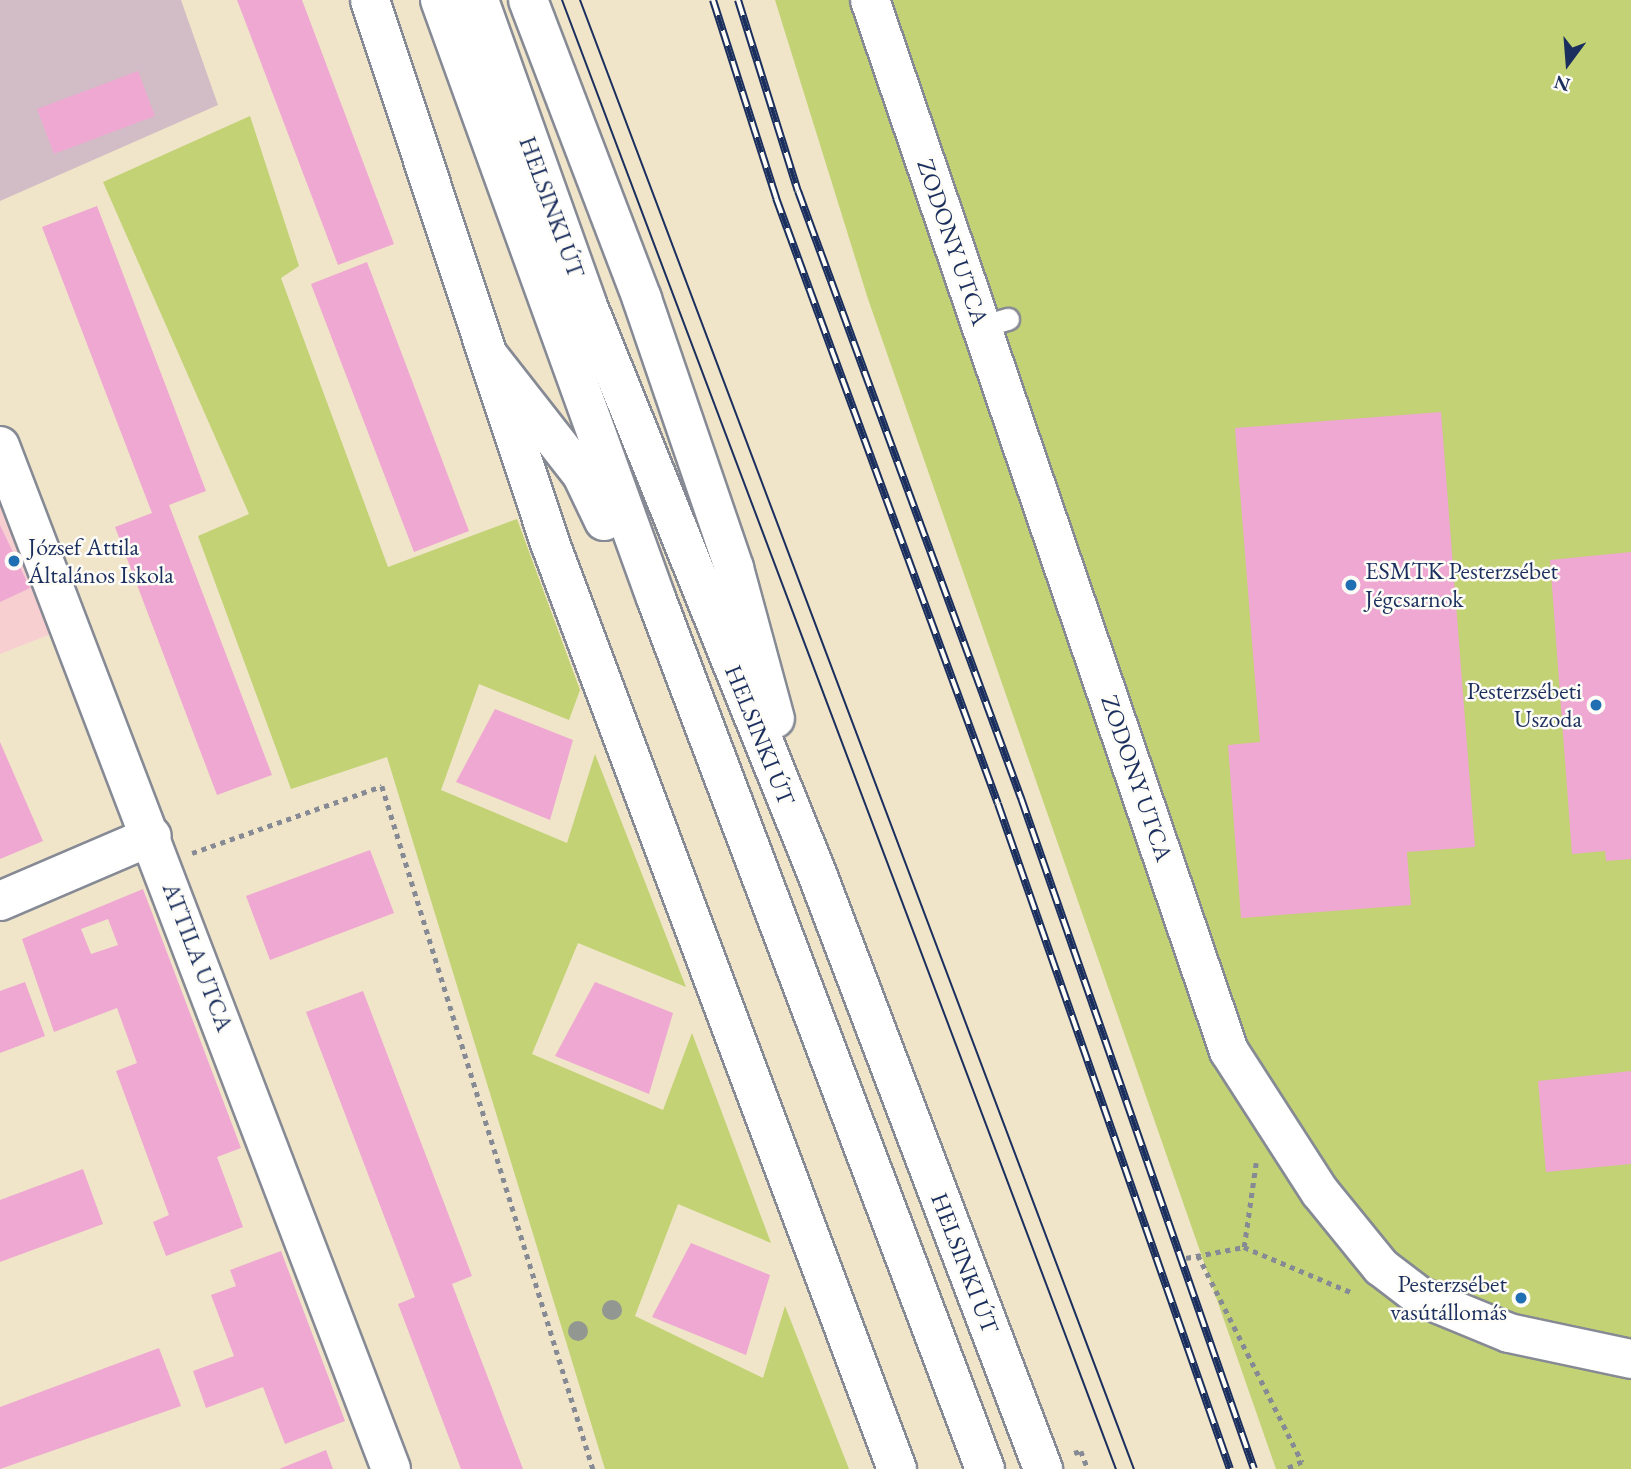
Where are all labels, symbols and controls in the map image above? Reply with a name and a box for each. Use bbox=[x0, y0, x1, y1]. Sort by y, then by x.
north arrow bbox=[1533, 28, 1603, 98]
text: N bbox=[1551, 70, 1573, 98]
street label: HELSINKI ÚT bbox=[513, 132, 591, 282]
street label: ZODONY UTCA bbox=[911, 155, 995, 329]
place label: József Attila Általános Iskola bbox=[28, 533, 174, 589]
marker: József Attila Általános Iskola bbox=[6, 553, 22, 569]
place label: ESMTK Pesterzsébet Jégcsarnok bbox=[1365, 557, 1558, 613]
marker: ESMTK Pesterzsébet Jégcsarnok bbox=[1343, 577, 1359, 593]
street label: HELSINKI ÚT bbox=[719, 661, 801, 809]
place label: Pesterzsébeti Uszoda bbox=[1467, 677, 1582, 733]
street label: ZODONY UTCA bbox=[1095, 691, 1179, 865]
marker: Pesterzsébeti Uszoda bbox=[1588, 697, 1604, 713]
street label: ATTILA UTCA bbox=[156, 879, 240, 1035]
street label: HELSINKI ÚT bbox=[925, 1189, 1005, 1337]
place label: Pesterzsébet vasútállomás bbox=[1390, 1270, 1507, 1326]
marker: Pesterzsébet vasútállomás bbox=[1513, 1290, 1529, 1306]

